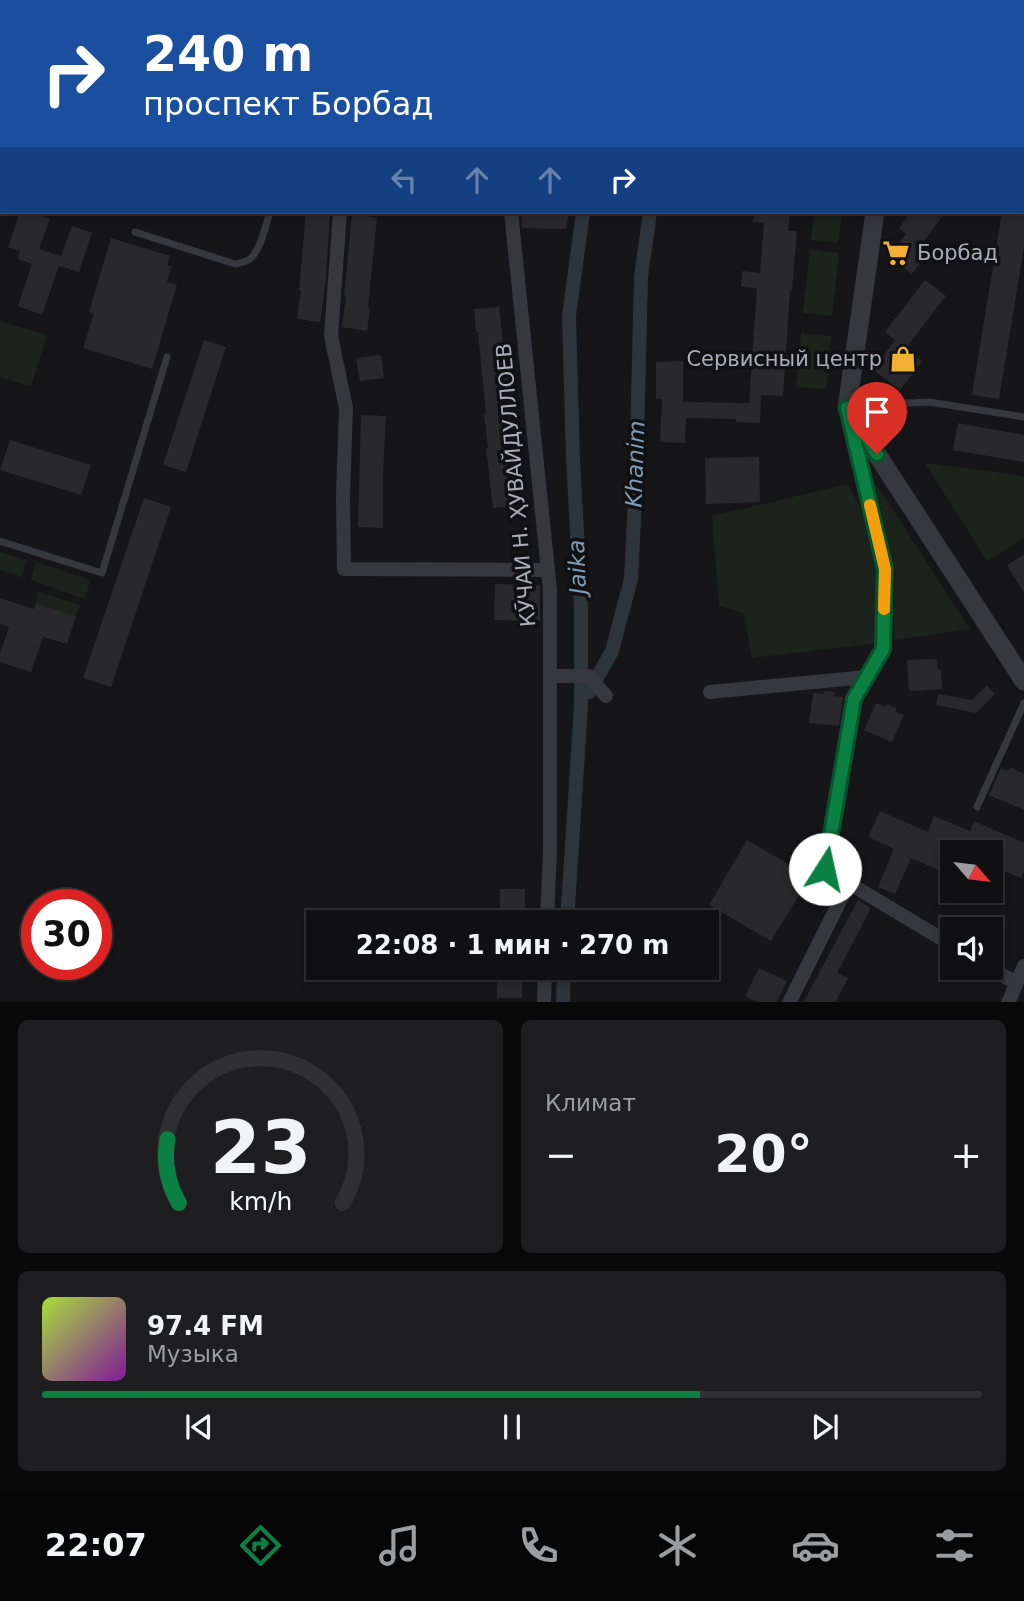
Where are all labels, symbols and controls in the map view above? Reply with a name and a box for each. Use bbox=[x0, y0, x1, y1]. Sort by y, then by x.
text: 240 m bbox=[143, 26, 313, 83]
icon: right bbox=[28, 28, 119, 119]
text: проспект Борбад bbox=[143, 85, 433, 123]
icon: left bbox=[385, 161, 423, 199]
icon: ahead bbox=[458, 161, 496, 199]
icon: ahead bbox=[531, 161, 569, 199]
icon: right bbox=[604, 161, 642, 199]
supermarket icon: Борбад bbox=[881, 238, 911, 268]
place label: Борбад bbox=[917, 241, 998, 265]
street label: КӮЧАИ Н. ҲУВАЙДУЛЛОЕВ bbox=[491, 342, 540, 628]
shop icon: Сервисный центр bbox=[888, 344, 918, 374]
place label: Сервисный центр bbox=[686, 347, 882, 371]
pin bbox=[847, 382, 907, 454]
icon: arrive bbox=[858, 393, 896, 431]
water label: Khanim bbox=[620, 420, 650, 508]
water label: Jaika bbox=[563, 539, 591, 599]
position arrow bbox=[788, 832, 862, 906]
north arrow bbox=[940, 840, 1003, 903]
map controls bbox=[940, 840, 1003, 980]
speed limit sign: 30 bbox=[21, 889, 112, 980]
button: sound bbox=[940, 917, 1003, 980]
text: 22:08 · 1 мин · 270 m bbox=[356, 930, 669, 960]
text: Климат bbox=[545, 1090, 636, 1116]
text: 23 bbox=[210, 1105, 311, 1190]
text: 20° bbox=[714, 1124, 813, 1184]
text: − bbox=[545, 1133, 577, 1177]
text: + bbox=[950, 1133, 982, 1177]
text: km/h bbox=[229, 1186, 292, 1215]
text: 97.4 FM bbox=[147, 1311, 264, 1341]
text: Музыка bbox=[147, 1341, 239, 1367]
icon: previous bbox=[180, 1408, 218, 1446]
icon: pause bbox=[493, 1408, 531, 1446]
icon: next bbox=[806, 1408, 844, 1446]
icon: directions bbox=[236, 1521, 285, 1570]
icon: music bbox=[375, 1521, 424, 1570]
icon: phone bbox=[514, 1521, 563, 1570]
icon: climate bbox=[653, 1521, 702, 1570]
icon: car bbox=[791, 1521, 840, 1570]
icon: filters bbox=[930, 1521, 979, 1570]
text: 22:07 bbox=[45, 1526, 147, 1564]

